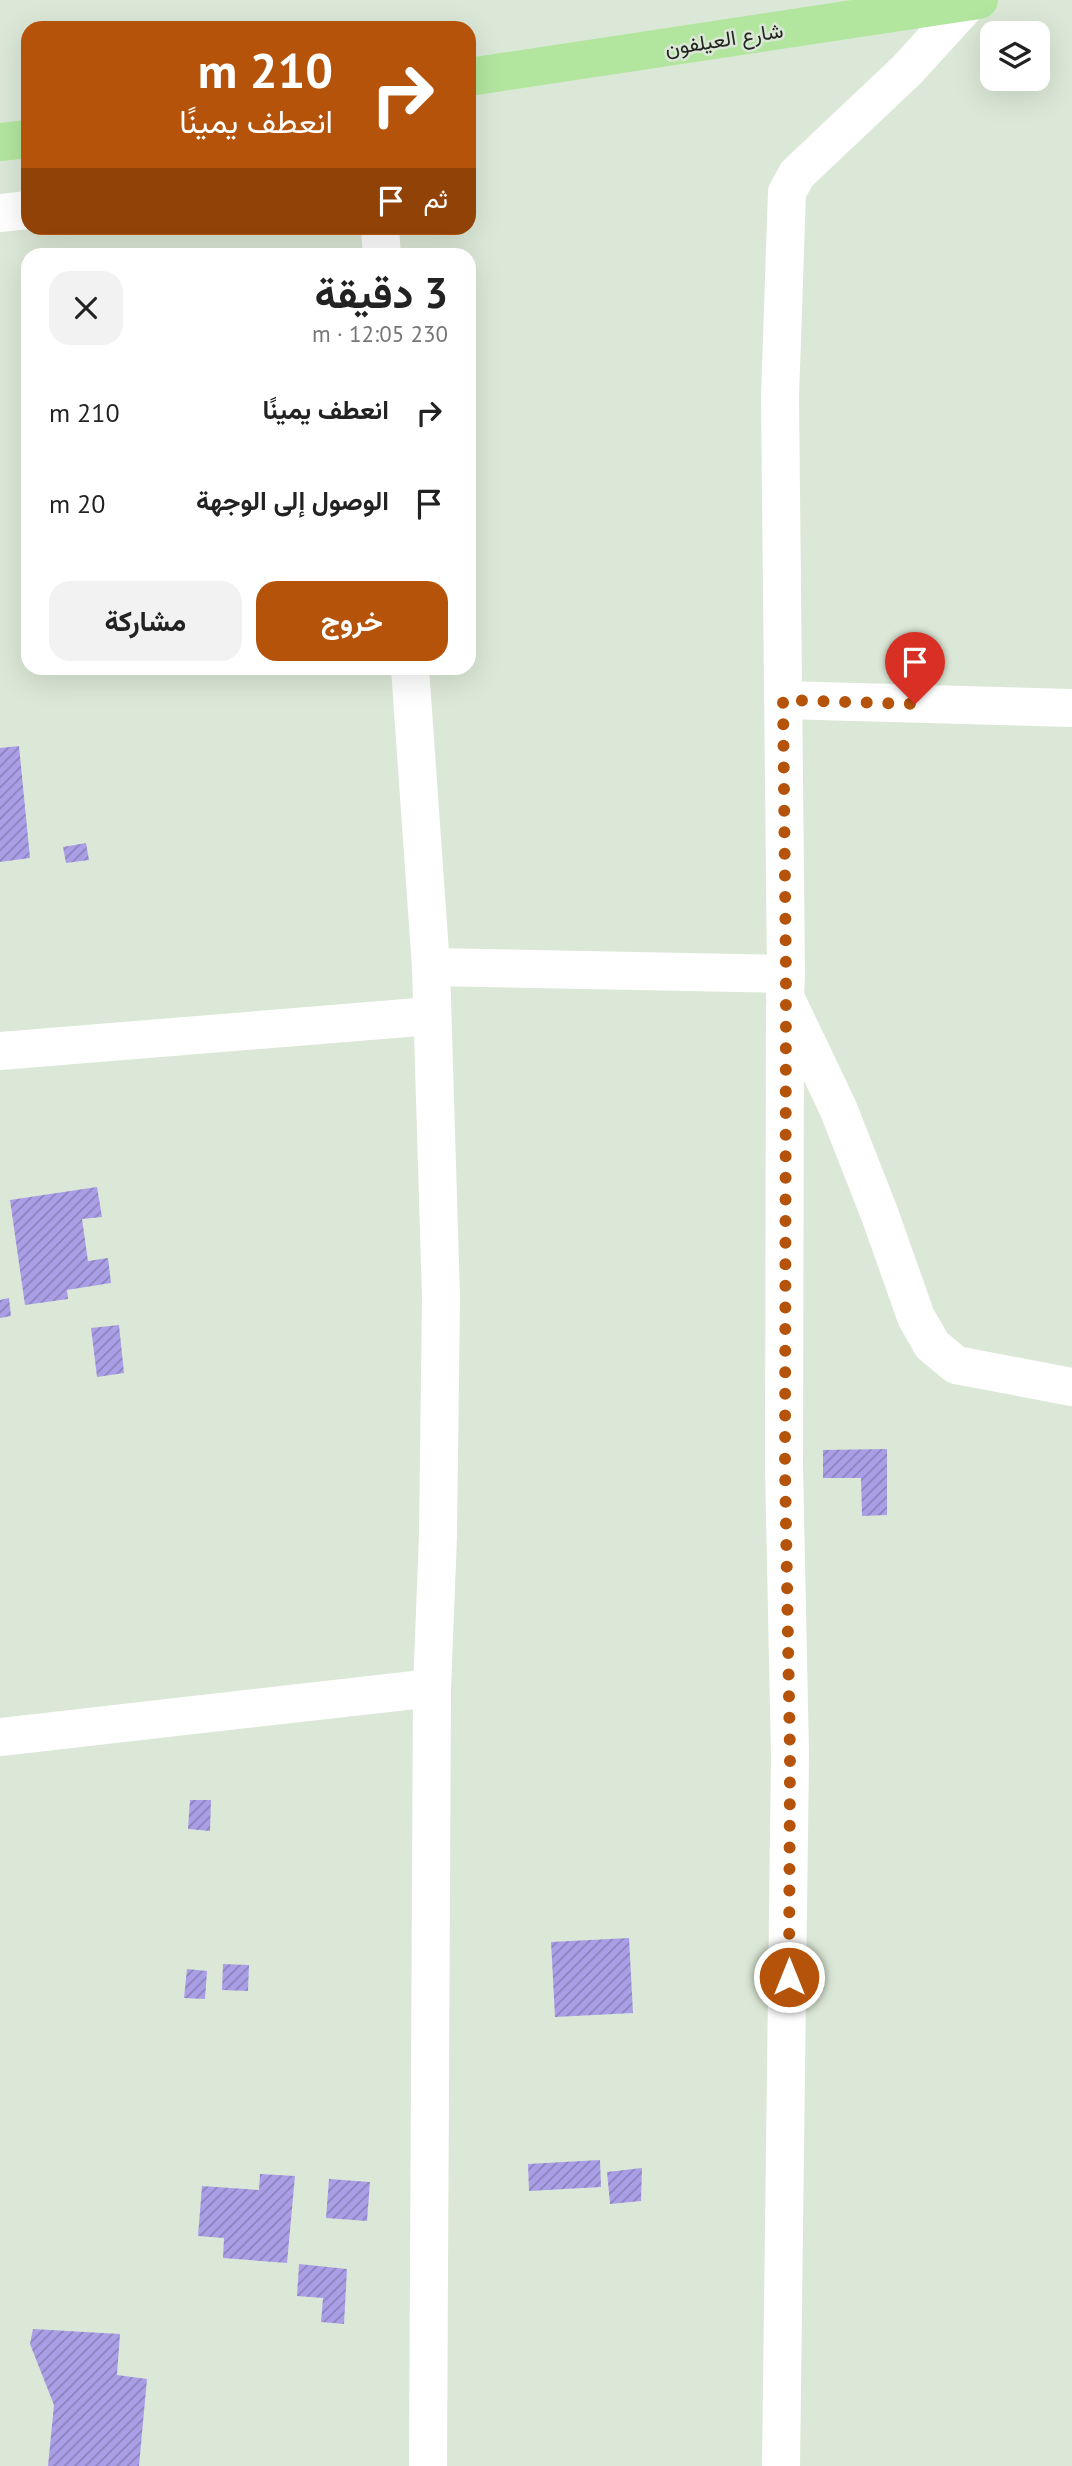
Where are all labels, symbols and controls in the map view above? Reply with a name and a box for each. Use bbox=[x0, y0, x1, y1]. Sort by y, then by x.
street label: شارع العيلفون bbox=[663, 16, 785, 63]
map controls bbox=[980, 21, 1050, 91]
button: layers bbox=[980, 21, 1050, 91]
text: 210 m bbox=[198, 38, 333, 102]
icon: right bbox=[357, 49, 448, 140]
text: انعطف يمينًا bbox=[179, 100, 333, 142]
icon: arrive bbox=[372, 182, 410, 220]
text: ثم bbox=[424, 182, 448, 215]
text: 3 دقيقة bbox=[315, 265, 448, 320]
button: close bbox=[49, 271, 123, 345]
text: 230 m · 12:05 bbox=[312, 319, 448, 348]
text: انعطف يمينًا bbox=[263, 393, 389, 426]
icon: right bbox=[410, 394, 448, 432]
text: 210 m bbox=[49, 396, 120, 429]
text: الوصول إلى الوجهة bbox=[196, 484, 389, 517]
icon: arrive bbox=[410, 485, 448, 523]
text: 20 m bbox=[49, 487, 105, 520]
button: مشاركة bbox=[49, 581, 242, 661]
button: خروج bbox=[256, 581, 448, 661]
pin bbox=[885, 632, 945, 704]
icon: arrive bbox=[896, 643, 934, 681]
position arrow bbox=[752, 1940, 826, 2014]

